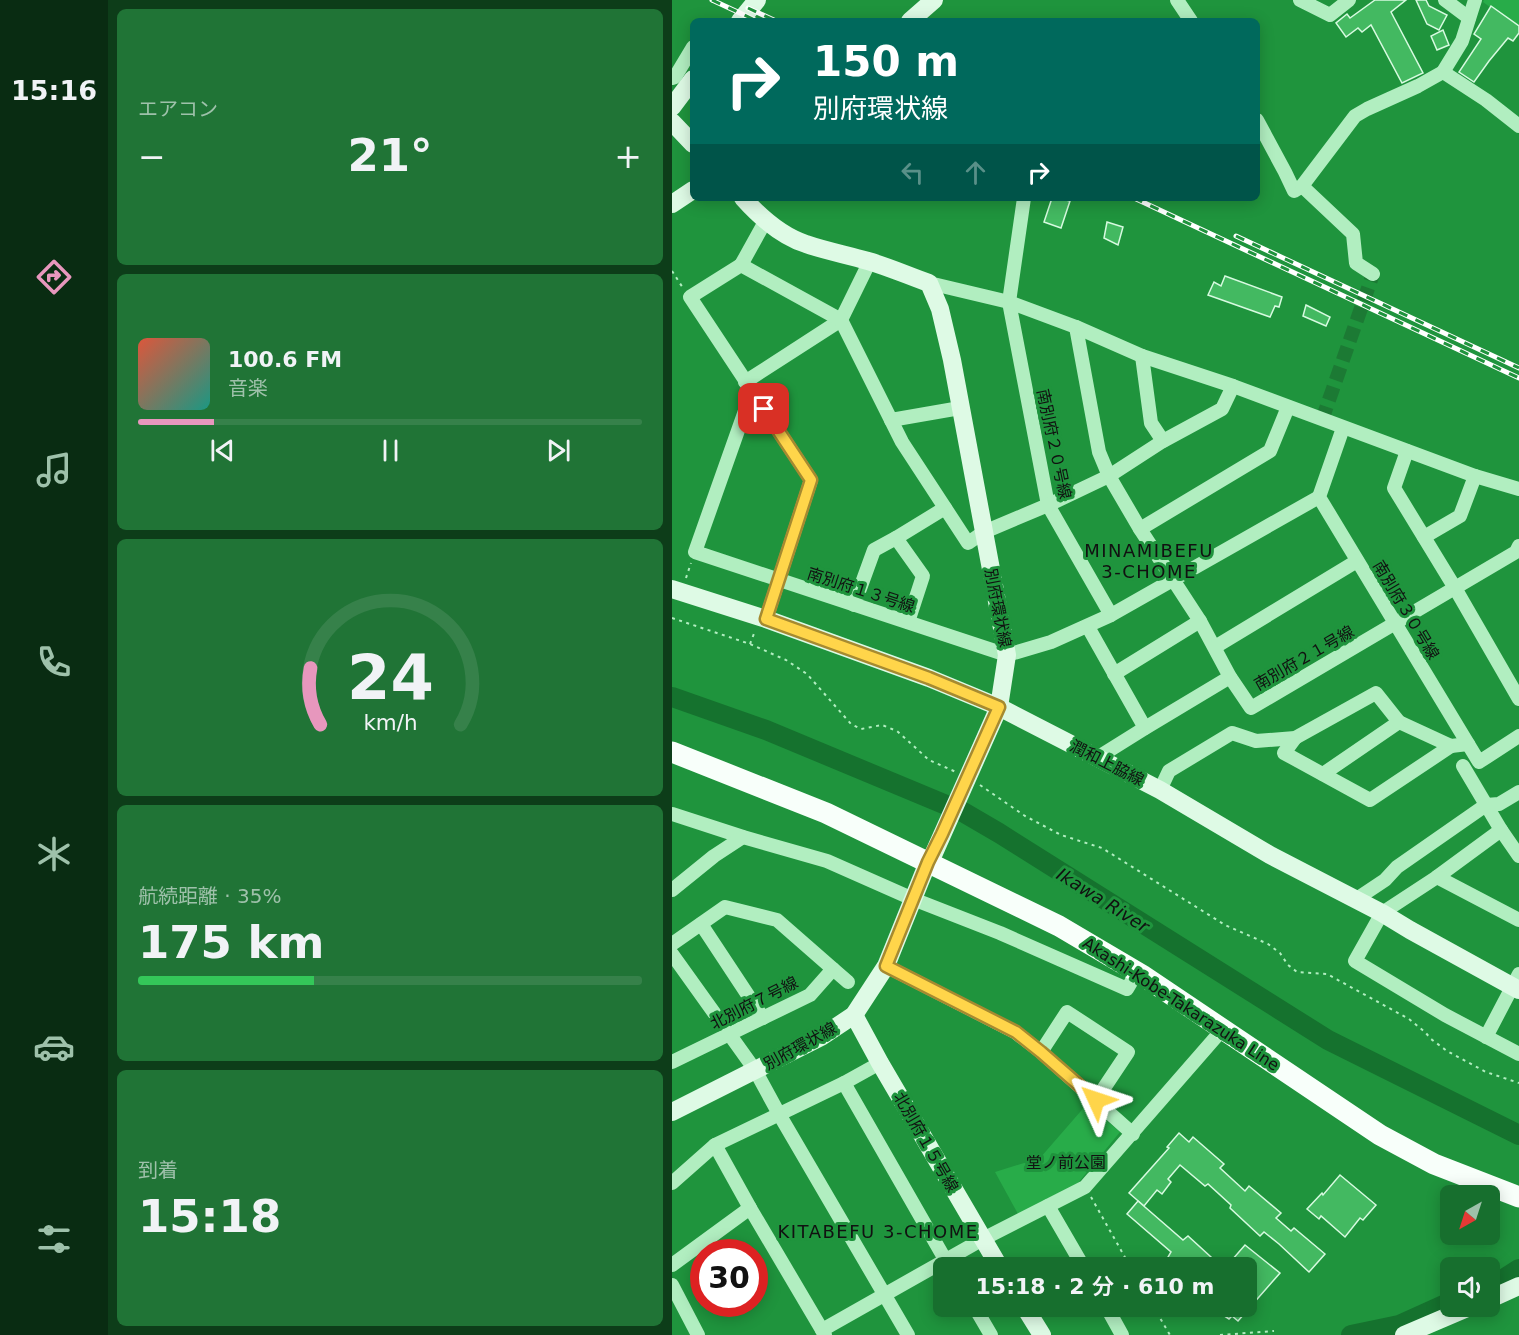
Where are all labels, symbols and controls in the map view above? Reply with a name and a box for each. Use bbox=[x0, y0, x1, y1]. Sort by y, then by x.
text: 150 m bbox=[813, 37, 959, 86]
icon: right bbox=[714, 42, 792, 120]
text: 15:16 bbox=[11, 75, 97, 106]
text: 別府環状線 bbox=[813, 93, 948, 124]
text: エアコン bbox=[138, 97, 218, 121]
text: 21° bbox=[347, 129, 433, 182]
text: − bbox=[138, 137, 166, 176]
text: + bbox=[614, 137, 642, 176]
icon: left bbox=[896, 156, 929, 189]
icon: ahead bbox=[959, 156, 992, 189]
icon: right bbox=[1022, 156, 1055, 189]
icon: directions bbox=[33, 256, 75, 298]
text: 100.6 FM bbox=[228, 347, 342, 372]
text: 音楽 bbox=[228, 376, 268, 400]
pin bbox=[738, 383, 789, 434]
street label: 南別府２０号線 bbox=[1033, 387, 1075, 501]
icon: arrive bbox=[747, 392, 780, 425]
icon: previous bbox=[206, 434, 239, 467]
icon: pause bbox=[374, 434, 407, 467]
icon: next bbox=[542, 434, 575, 467]
icon: music bbox=[33, 449, 75, 491]
district label: MINAMIBEFU 3-CHOME bbox=[1084, 540, 1214, 582]
street label: 南別府３０号線 bbox=[1369, 557, 1443, 663]
street label: 南別府１３号線 bbox=[805, 564, 917, 616]
street label: 別府環状線 bbox=[981, 567, 1015, 649]
street label: 南別府２１号線 bbox=[1251, 622, 1357, 694]
icon: phone bbox=[33, 641, 75, 683]
text: 24 bbox=[347, 641, 433, 714]
text: km/h bbox=[363, 710, 417, 735]
street label: 潤和上脇線 bbox=[1067, 736, 1147, 790]
icon: climate bbox=[33, 833, 75, 875]
water label: Ikawa River bbox=[1053, 863, 1154, 938]
text: 航続距離 · 35% bbox=[138, 884, 282, 908]
text: 175 km bbox=[138, 916, 324, 969]
street label: Akashi-Kobe-Takarazuka Line bbox=[1079, 933, 1283, 1075]
street label: 北別府７号線 bbox=[707, 973, 801, 1033]
street label: 別府環状線 bbox=[760, 1018, 840, 1074]
icon: car bbox=[33, 1026, 75, 1068]
position arrow bbox=[1064, 1068, 1128, 1132]
street label: 北別府１５号線 bbox=[890, 1089, 962, 1195]
park label: 堂ノ前公園 bbox=[1026, 1153, 1106, 1172]
text: 到着 bbox=[138, 1158, 178, 1182]
north arrow bbox=[1440, 1185, 1500, 1245]
map controls bbox=[1440, 1185, 1500, 1317]
text: 15:18 bbox=[138, 1190, 281, 1243]
icon: filters bbox=[33, 1218, 75, 1260]
district label: KITABEFU 3-CHOME bbox=[777, 1221, 979, 1242]
speed limit sign: 30 bbox=[690, 1239, 768, 1317]
button: sound bbox=[1440, 1257, 1500, 1317]
text: 15:18 · 2 分 · 610 m bbox=[976, 1274, 1214, 1299]

